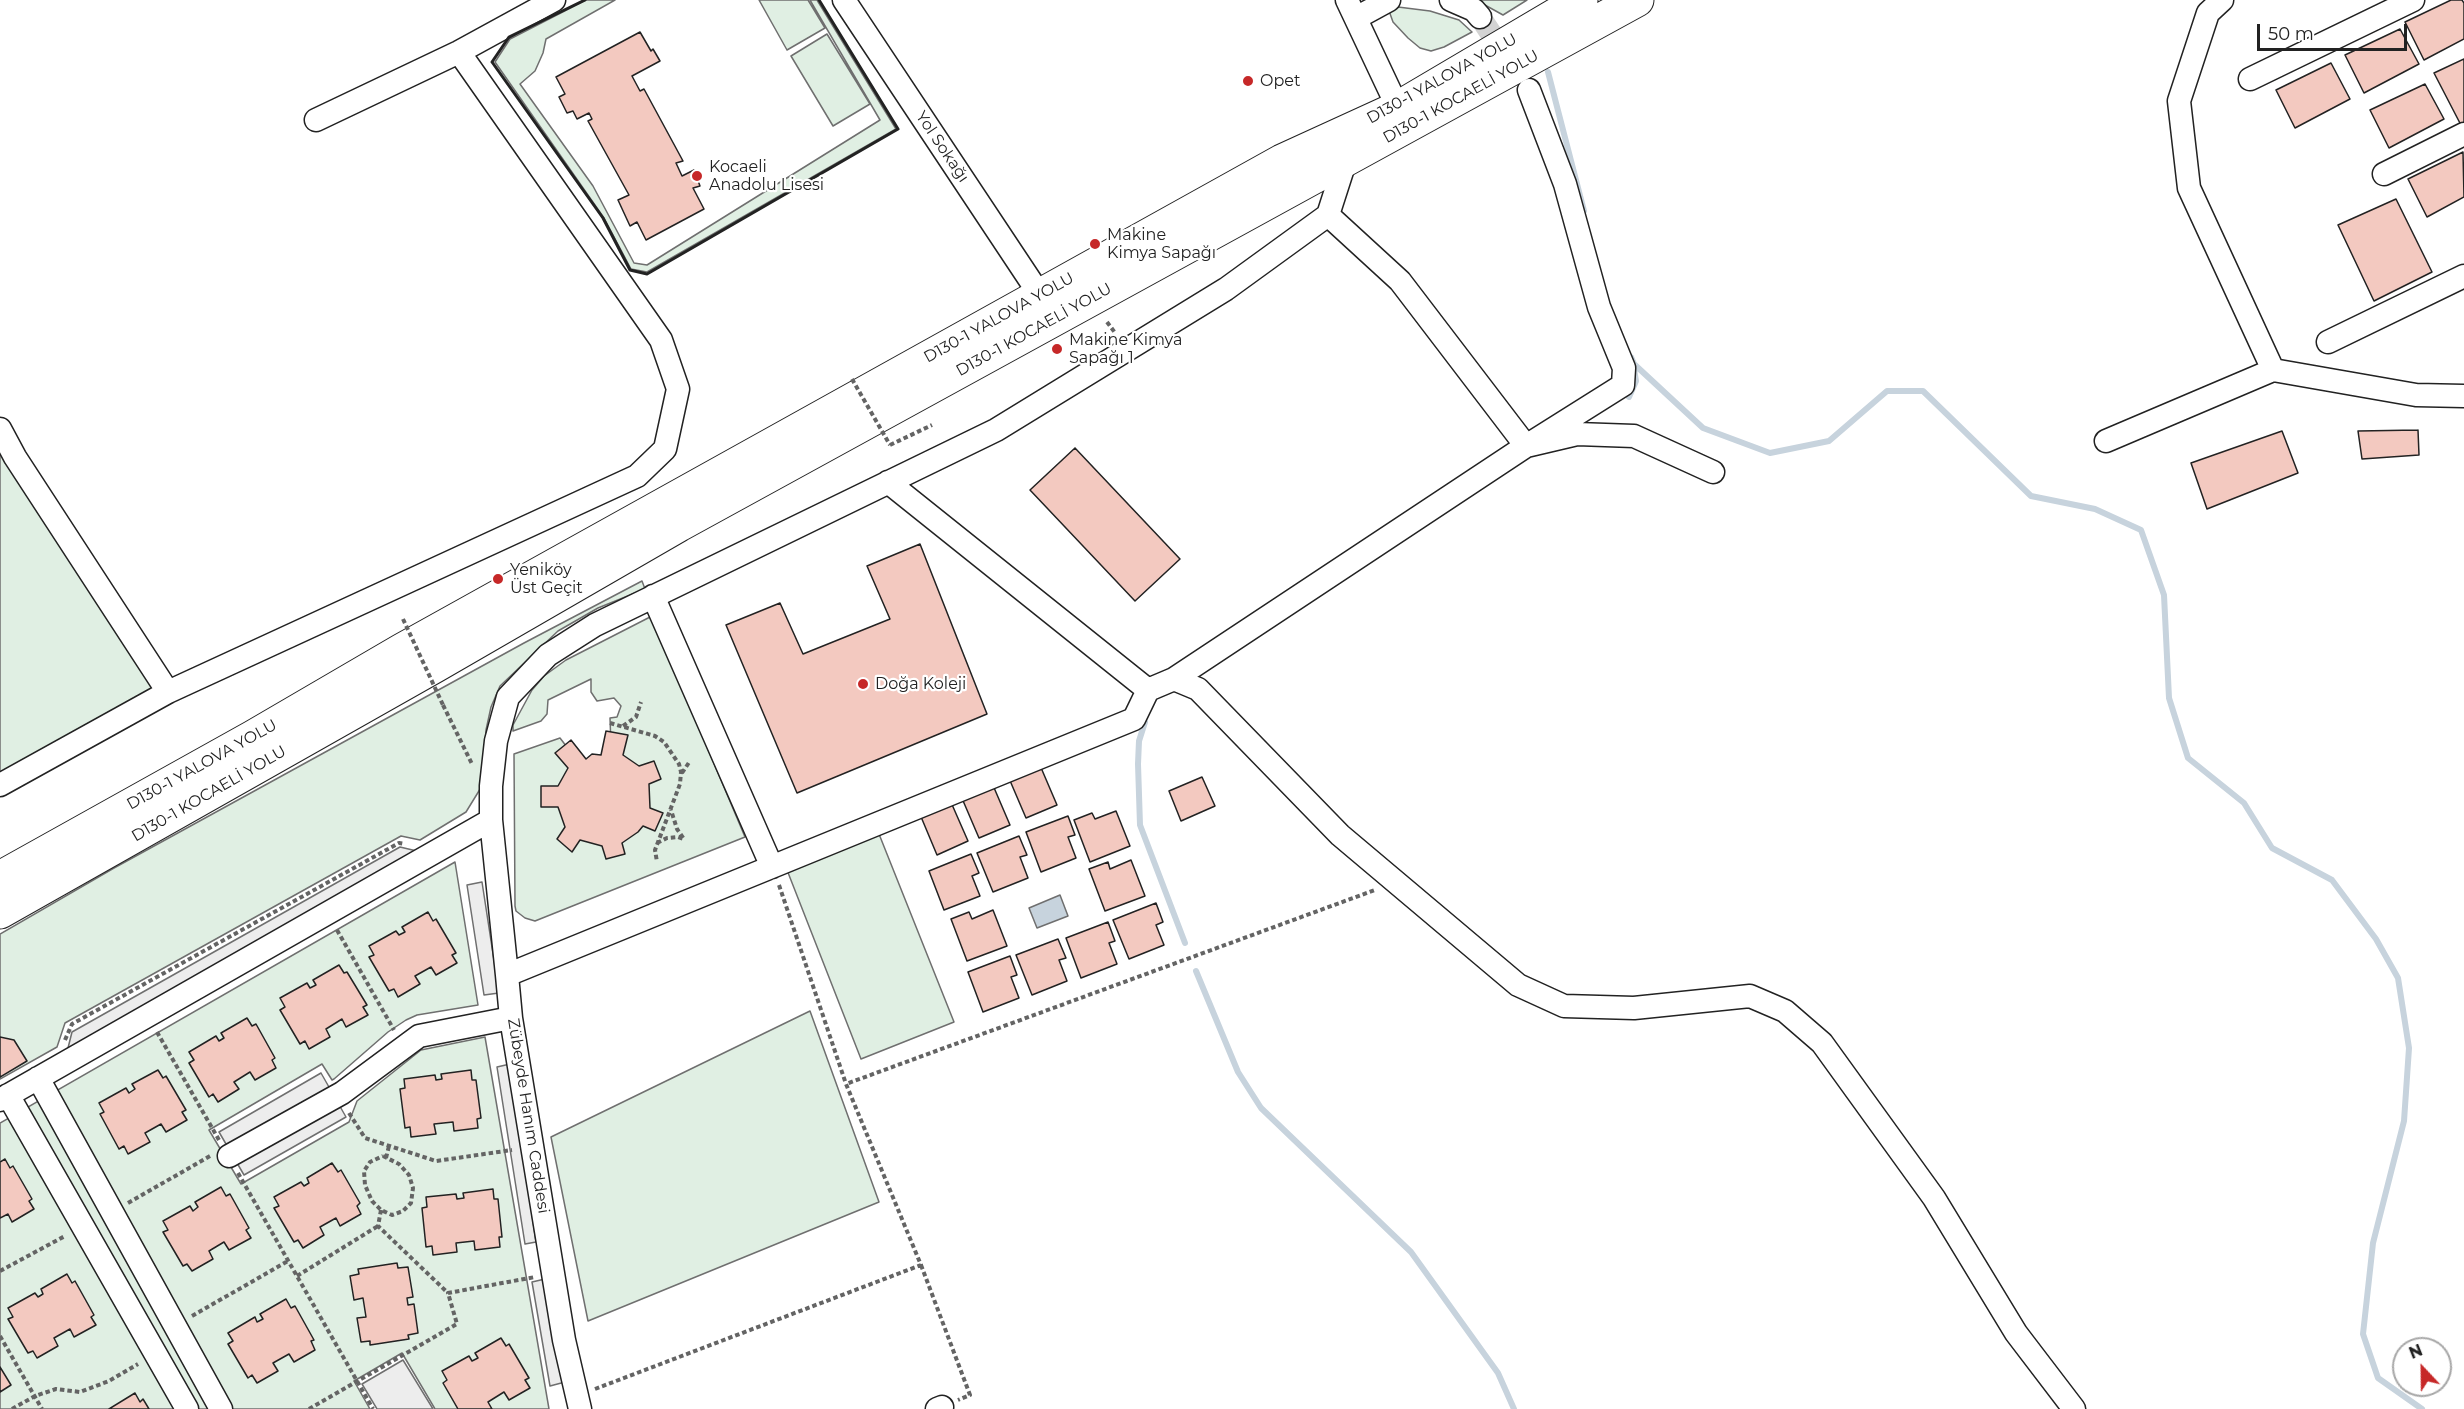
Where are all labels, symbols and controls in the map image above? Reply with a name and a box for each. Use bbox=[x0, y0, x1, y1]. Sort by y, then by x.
scale bar bbox=[2260, 12, 2410, 50]
text: 50 m bbox=[2268, 23, 2314, 45]
street label: D130-1 YALOVA YOLU bbox=[1364, 30, 1520, 128]
street label: D130-1 KOCAELİ YOLU bbox=[1380, 46, 1542, 148]
place label: Opet bbox=[1260, 71, 1300, 91]
marker: Opet bbox=[1241, 74, 1255, 88]
street label: Yol Sokağı bbox=[911, 108, 973, 186]
place label: Kocaeli Anadolu Lisesi bbox=[709, 157, 824, 195]
marker: Kocaeli Anadolu Lisesi bbox=[690, 169, 704, 183]
place label: Makine Kimya Sapağı bbox=[1107, 225, 1216, 263]
marker: Makine Kimya Sapağı bbox=[1088, 237, 1102, 251]
street label: D130-1 YALOVA YOLU bbox=[921, 269, 1077, 367]
street label: D130-1 KOCAELİ YOLU bbox=[953, 279, 1115, 381]
place label: Makine Kimya Sapağı 1 bbox=[1069, 330, 1182, 368]
marker: Makine Kimya Sapağı 1 bbox=[1050, 342, 1064, 356]
place label: Yeniköy Üst Geçit bbox=[510, 560, 583, 598]
marker: Yeniköy Üst Geçit bbox=[491, 572, 505, 586]
place label: Doğa Koleji bbox=[875, 674, 966, 694]
marker: Doğa Koleji bbox=[856, 677, 870, 691]
street label: D130-1 YALOVA YOLU bbox=[124, 716, 280, 814]
street label: D130-1 KOCAELİ YOLU bbox=[128, 742, 290, 846]
street label: Zübeyde Hanım Caddesi bbox=[503, 1017, 553, 1215]
north arrow bbox=[2392, 1337, 2452, 1397]
text: N bbox=[2406, 1340, 2425, 1363]

